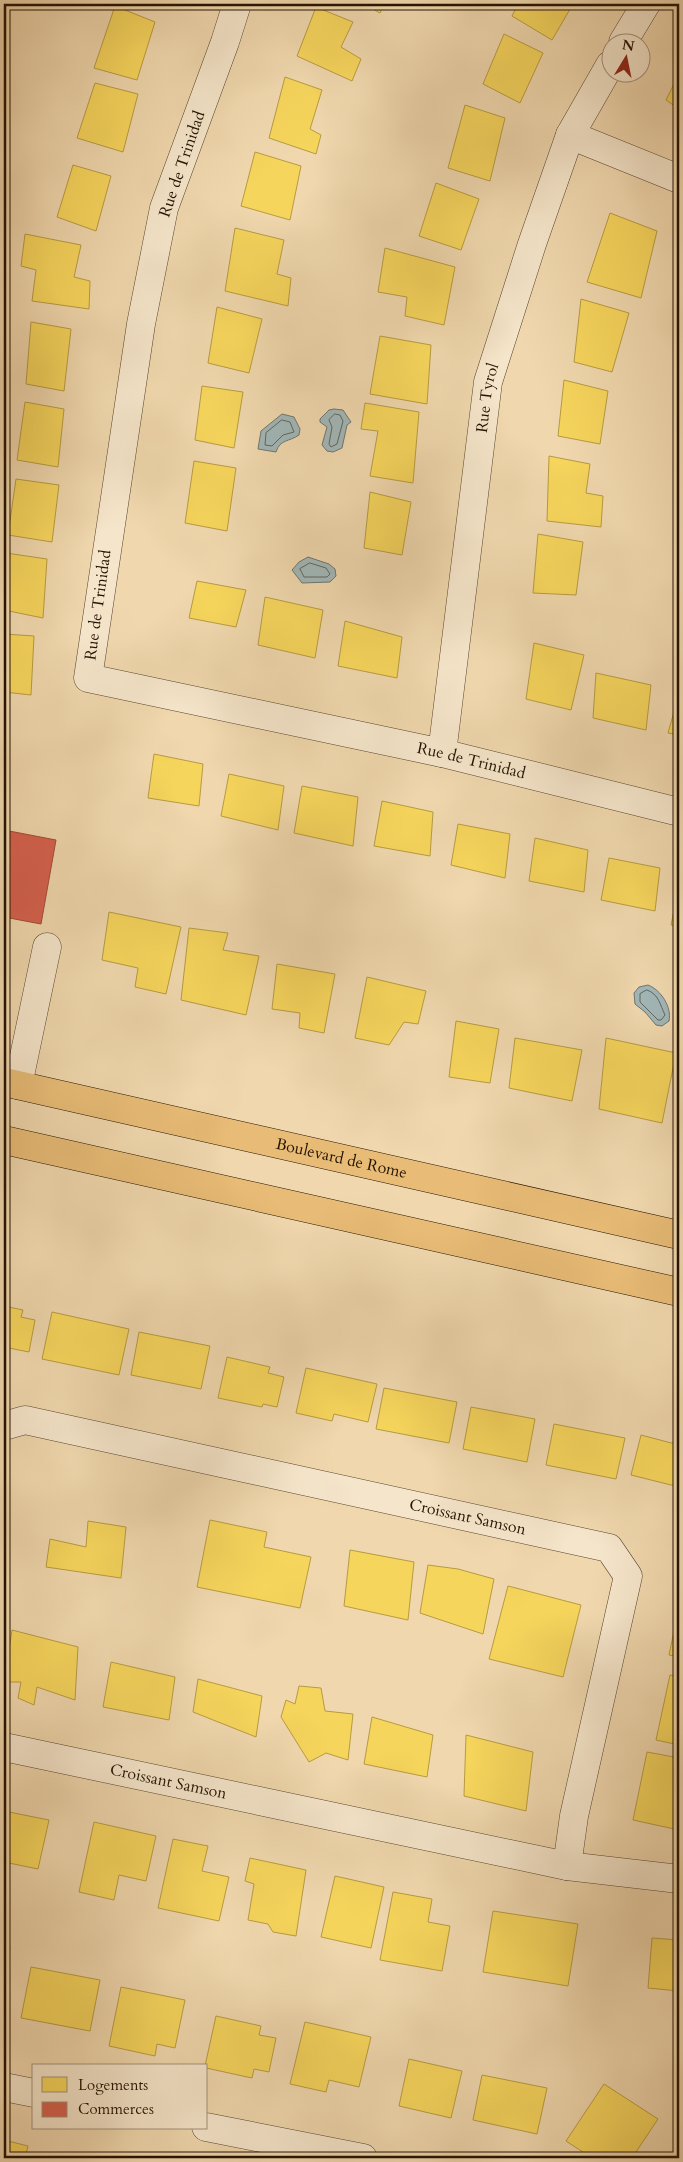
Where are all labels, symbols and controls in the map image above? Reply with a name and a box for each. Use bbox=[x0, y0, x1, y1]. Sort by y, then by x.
north arrow bbox=[600, 32, 650, 82]
text: N bbox=[621, 35, 636, 56]
street label: Rue de Trinidad bbox=[154, 107, 211, 220]
street label: Rue Tyrol bbox=[471, 360, 504, 434]
street label: Rue de Trinidad bbox=[79, 548, 117, 662]
street label: Rue de Trinidad bbox=[415, 737, 528, 785]
street label: Boulevard de Rome bbox=[274, 1133, 409, 1184]
street label: Croissant Samson bbox=[407, 1494, 528, 1540]
street label: Croissant Samson bbox=[108, 1759, 229, 1805]
legend bbox=[32, 2064, 208, 2130]
text: Logements bbox=[78, 2075, 148, 2095]
text: Commerces bbox=[78, 2099, 154, 2119]

